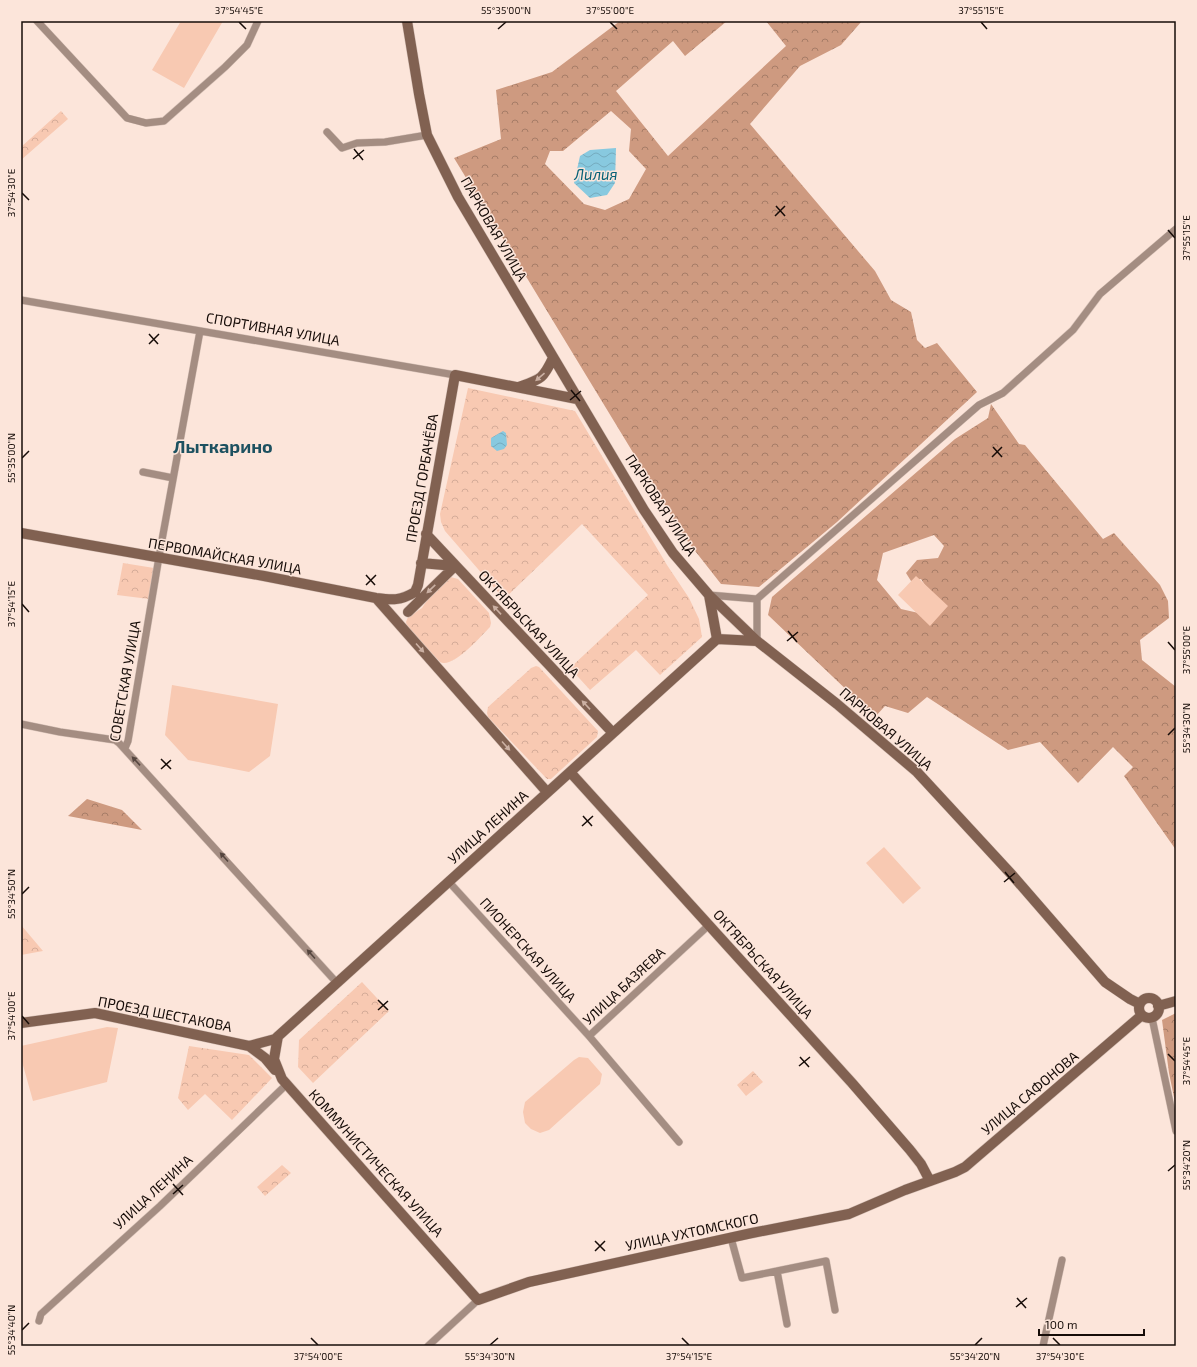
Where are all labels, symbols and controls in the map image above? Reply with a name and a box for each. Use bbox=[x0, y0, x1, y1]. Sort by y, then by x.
text: 37°54'45"E bbox=[215, 4, 264, 16]
text: 55°35'00"N bbox=[481, 4, 531, 16]
text: 37°55'00"E bbox=[586, 4, 635, 16]
text: 37°55'15"E bbox=[958, 4, 1004, 16]
water label: Лилия bbox=[573, 165, 618, 183]
text: 37°54'30"E bbox=[5, 168, 17, 217]
street label: ПАРКОВАЯ УЛИЦА bbox=[458, 174, 531, 284]
text: 37°55'15"E bbox=[1180, 215, 1192, 261]
street label: СПОРТИВНАЯ УЛИЦА bbox=[205, 308, 342, 349]
one-way arrow bbox=[535, 373, 545, 381]
street label: ПРОЕЗД ГОРБАЧЁВА bbox=[402, 412, 441, 544]
text: 55°35'00"N bbox=[5, 433, 17, 483]
district label: Лыткарино bbox=[173, 435, 273, 457]
street label: ПАРКОВАЯ УЛИЦА bbox=[622, 451, 701, 559]
street label: ПЕРВОМАЙСКАЯ УЛИЦА bbox=[147, 534, 303, 577]
street label: ОКТЯБРЬСКАЯ УЛИЦА bbox=[475, 566, 584, 681]
text: 37°54'15"E bbox=[5, 580, 17, 627]
one-way arrow bbox=[426, 584, 436, 594]
one-way arrow bbox=[492, 605, 501, 615]
street label: СОВЕТСКАЯ УЛИЦА bbox=[105, 619, 144, 743]
text: 37°55'00"E bbox=[1180, 625, 1192, 674]
one-way arrow bbox=[415, 644, 424, 653]
street label: ПАРКОВАЯ УЛИЦА bbox=[836, 684, 936, 774]
one-way arrow bbox=[581, 700, 591, 710]
text: 55°34'30"N bbox=[1180, 703, 1192, 753]
one-way arrow bbox=[502, 740, 511, 751]
one-way arrow bbox=[131, 756, 141, 766]
street label: УЛИЦА ЛЕНИНА bbox=[444, 786, 531, 867]
one-way arrow bbox=[219, 852, 228, 862]
text: 55°34'50"N bbox=[5, 869, 17, 919]
street label: ПИОНЕРСКАЯ УЛИЦА bbox=[477, 894, 580, 1006]
street label: ОКТЯБРЬСКАЯ УЛИЦА bbox=[710, 906, 817, 1022]
street label: УЛИЦА БАЗЯЕВА bbox=[579, 943, 668, 1028]
one-way arrow bbox=[306, 948, 315, 959]
text: 37°54'00"E bbox=[5, 991, 17, 1041]
street label: ПРОЕЗД ШЕСТАКОВА bbox=[97, 992, 234, 1035]
text: 37°54'45"E bbox=[1180, 1036, 1192, 1085]
street label: УЛИЦА САФОНОВА bbox=[978, 1047, 1082, 1138]
street label: КОММУНИСТИЧЕСКАЯ УЛИЦА bbox=[306, 1085, 447, 1240]
text: 55°34'20"N bbox=[1180, 1140, 1192, 1190]
street label: УЛИЦА ЛЕНИНА bbox=[110, 1151, 196, 1232]
street label: УЛИЦА УХТОМСКОГО bbox=[624, 1209, 760, 1254]
text: 55°34'40"N bbox=[5, 1305, 17, 1355]
scale bar bbox=[1039, 1311, 1144, 1337]
text: 100 m bbox=[1045, 1317, 1077, 1331]
text: 37°54'00"E bbox=[293, 1350, 343, 1362]
text: 55°34'30"N bbox=[465, 1350, 515, 1362]
text: 37°54'15"E bbox=[666, 1350, 713, 1362]
text: 55°34'20"N bbox=[950, 1350, 1000, 1362]
text: 37°54'30"E bbox=[1036, 1350, 1085, 1362]

